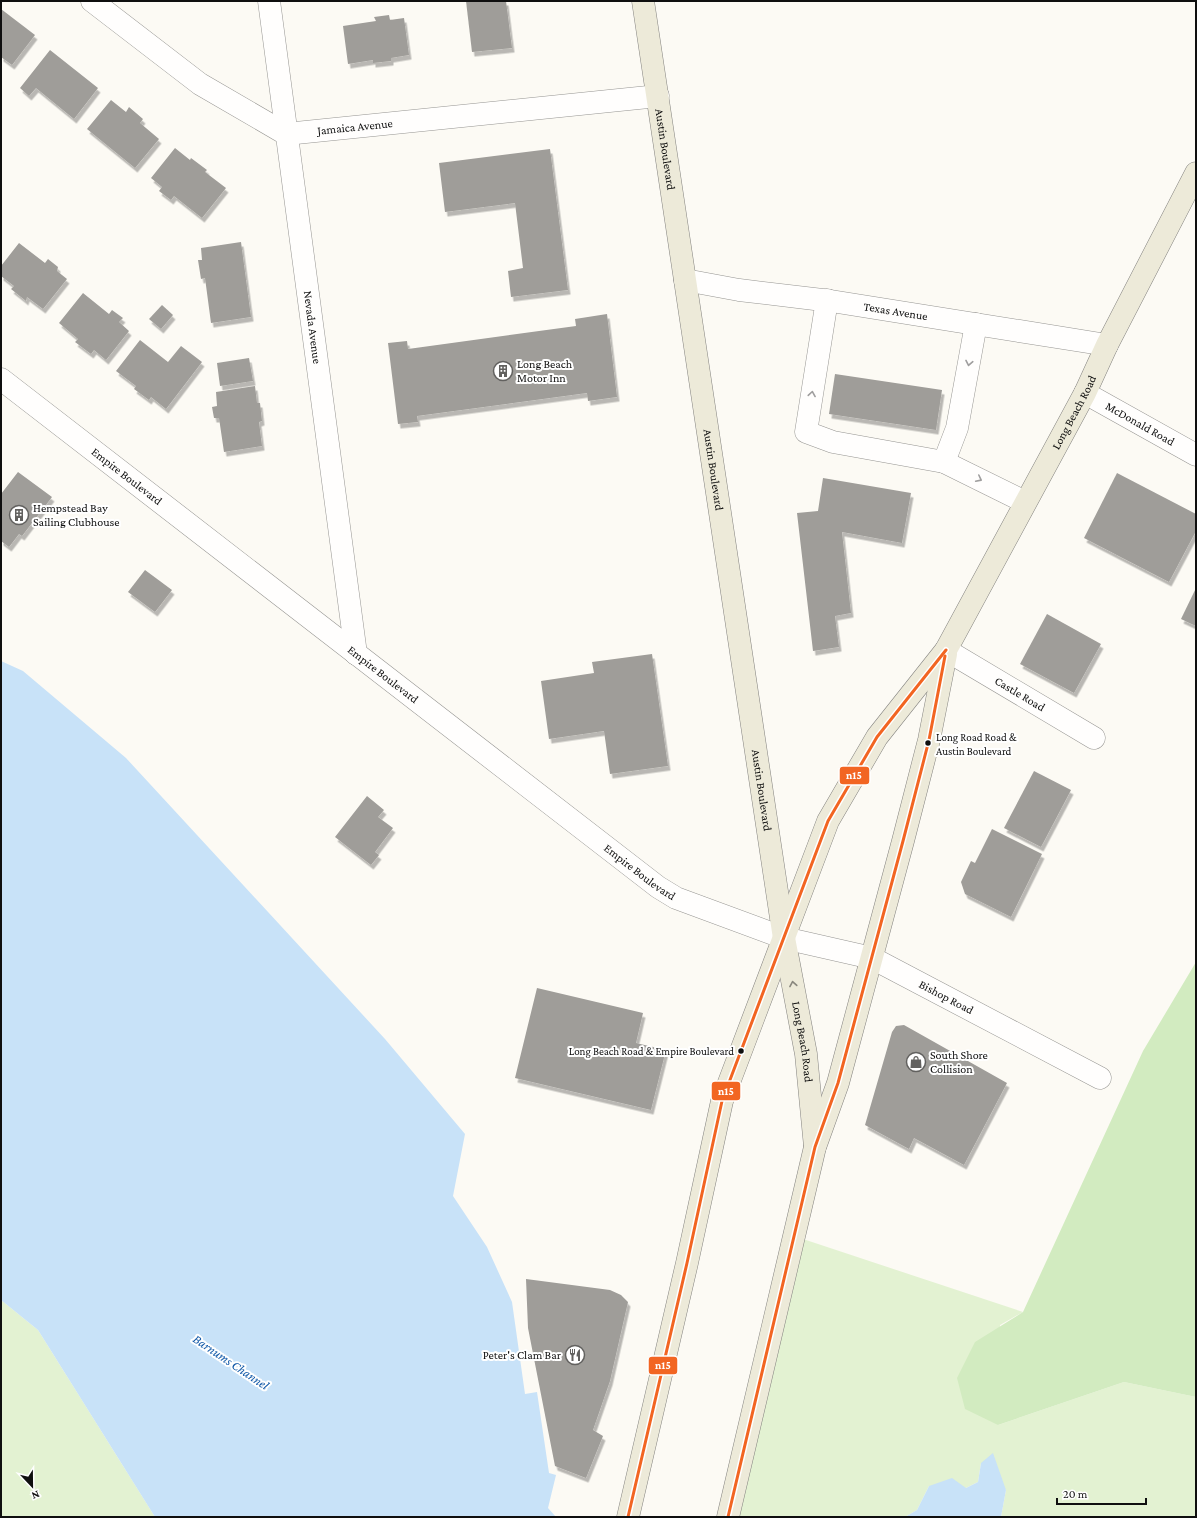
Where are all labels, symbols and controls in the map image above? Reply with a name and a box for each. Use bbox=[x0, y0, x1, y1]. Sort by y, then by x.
street label: Austin Boulevard bbox=[652, 108, 678, 192]
street label: Jamaica Avenue bbox=[316, 116, 393, 138]
street label: Nevada Avenue bbox=[301, 290, 324, 365]
street label: Texas Avenue bbox=[863, 299, 929, 323]
place label: Long Beach Motor Inn bbox=[517, 357, 573, 385]
one-way arrow bbox=[965, 359, 974, 366]
building icon: Long Beach Motor Inn bbox=[492, 360, 514, 382]
street label: Long Beach Road bbox=[1049, 373, 1099, 452]
one-way arrow bbox=[807, 390, 816, 397]
street label: McDonald Road bbox=[1103, 399, 1178, 449]
street label: Austin Boulevard bbox=[700, 428, 727, 512]
street label: Empire Boulevard bbox=[89, 444, 166, 508]
one-way arrow bbox=[975, 474, 982, 482]
place label: Hempstead Bay Sailing Clubhouse bbox=[33, 501, 120, 529]
building icon: Hempstead Bay Sailing Clubhouse bbox=[8, 504, 30, 526]
street label: Empire Boulevard bbox=[345, 643, 422, 707]
street label: Castle Road bbox=[992, 674, 1048, 715]
place label: Long Road Road & Austin Boulevard bbox=[936, 731, 1017, 757]
marker: Long Road Road & Austin Boulevard bbox=[923, 738, 933, 748]
street label: Austin Boulevard bbox=[749, 748, 775, 833]
line badge: n15 bbox=[839, 766, 870, 785]
text: n15 bbox=[846, 769, 862, 781]
street label: Empire Boulevard bbox=[601, 841, 679, 903]
street label: Bishop Road bbox=[917, 977, 977, 1018]
one-way arrow bbox=[789, 981, 798, 987]
street label: Long Beach Road bbox=[789, 1000, 816, 1084]
place label: Long Beach Road & Empire Boulevard bbox=[569, 1045, 734, 1058]
marker: Long Beach Road & Empire Boulevard bbox=[736, 1046, 746, 1056]
place label: South Shore Collision bbox=[930, 1048, 988, 1076]
shop icon: South Shore Collision bbox=[905, 1051, 927, 1073]
line badge: n15 bbox=[711, 1081, 741, 1101]
text: n15 bbox=[718, 1085, 734, 1097]
water label: Barnums Channel bbox=[190, 1331, 272, 1393]
restaurant icon: Peter's Clam Bar bbox=[564, 1344, 586, 1366]
place label: Peter's Clam Bar bbox=[483, 1348, 562, 1362]
line badge: n15 bbox=[648, 1356, 678, 1375]
text: n15 bbox=[655, 1359, 671, 1371]
north arrow bbox=[12, 1466, 52, 1506]
scale bar bbox=[1057, 1480, 1146, 1506]
text: 20 m bbox=[1063, 1487, 1088, 1501]
text: N bbox=[30, 1488, 41, 1502]

